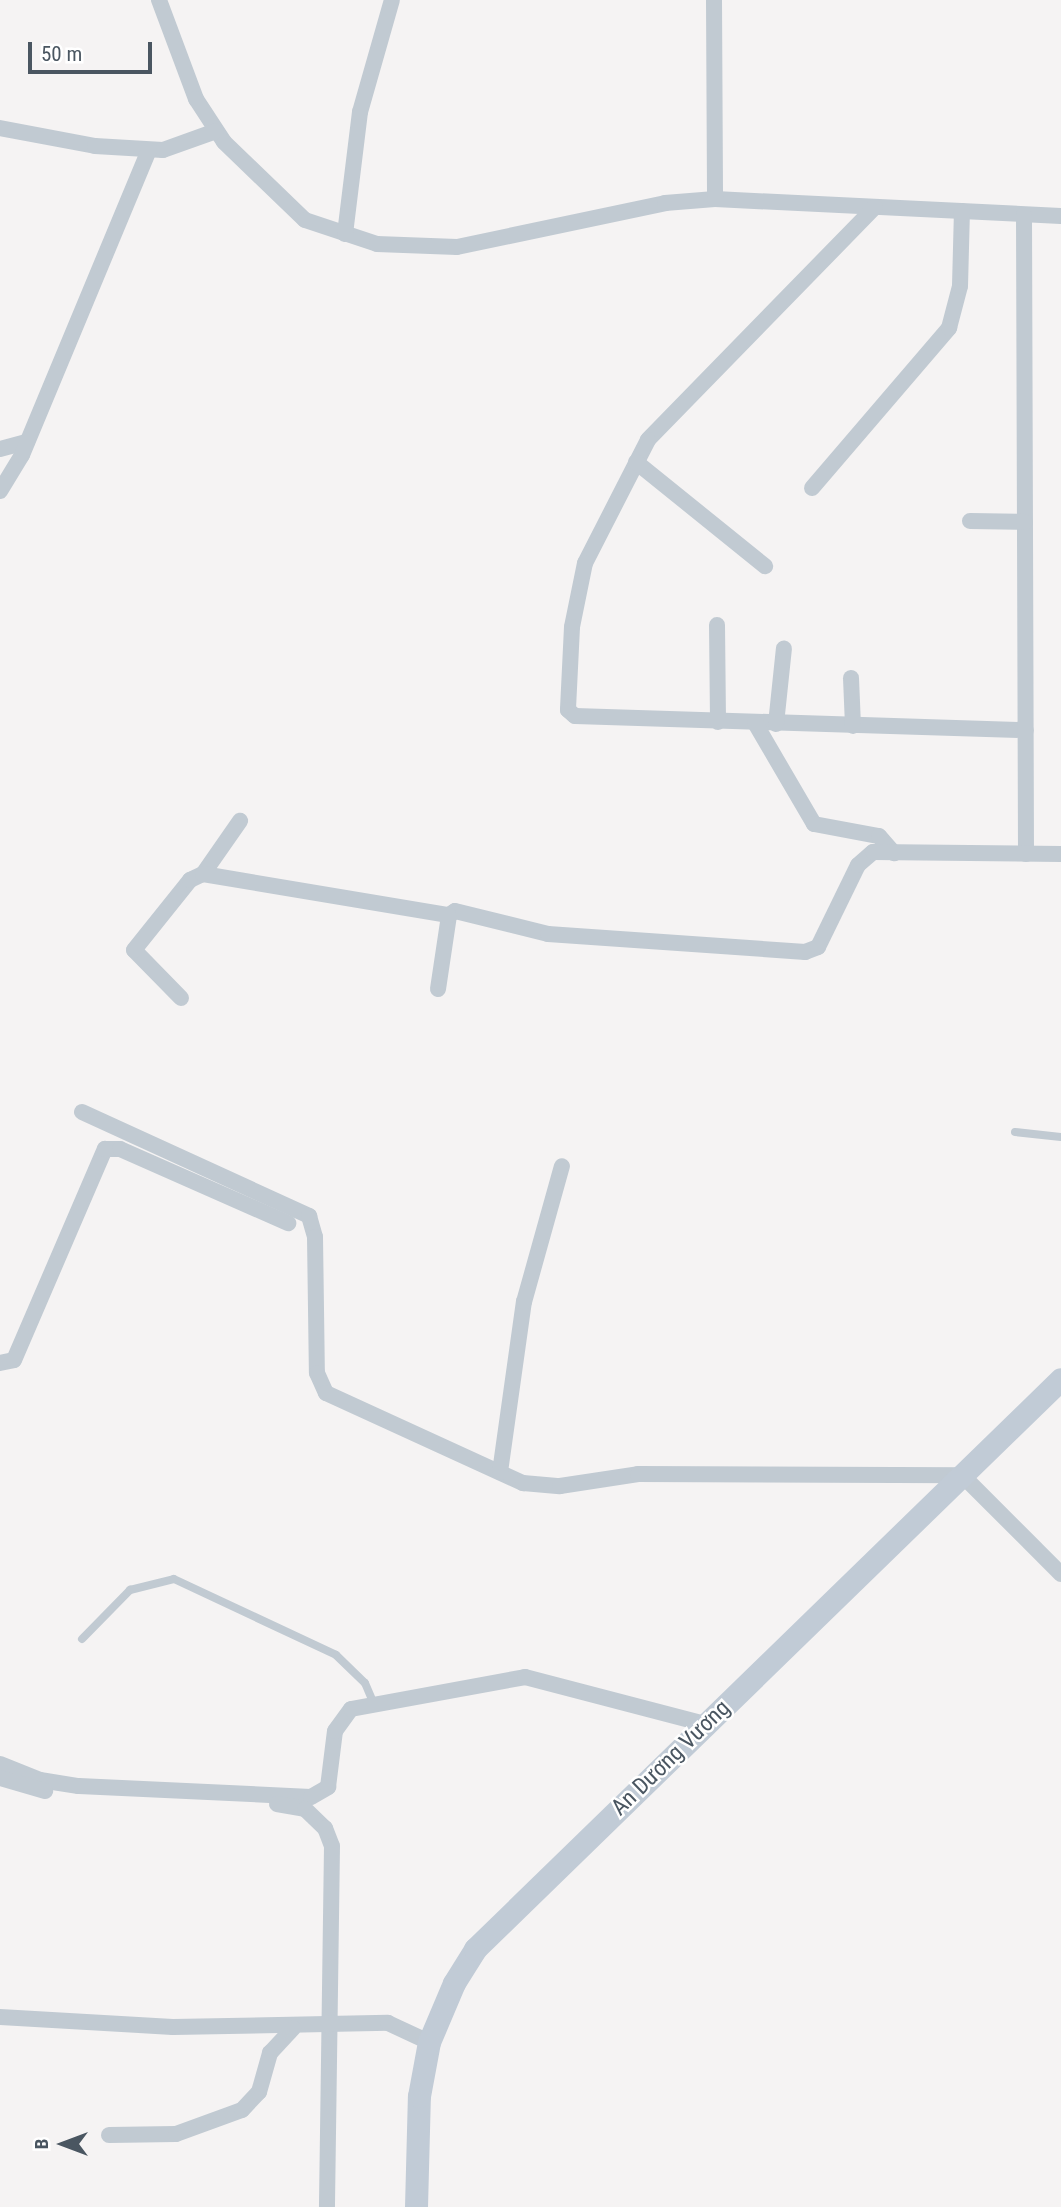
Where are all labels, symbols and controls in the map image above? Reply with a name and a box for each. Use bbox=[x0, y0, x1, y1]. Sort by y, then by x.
scale bar bbox=[32, 28, 156, 72]
text: 50 m bbox=[41, 42, 82, 66]
street label: An Dương Vương bbox=[606, 1695, 736, 1821]
north arrow bbox=[28, 2109, 98, 2179]
text: B bbox=[30, 2139, 53, 2149]

